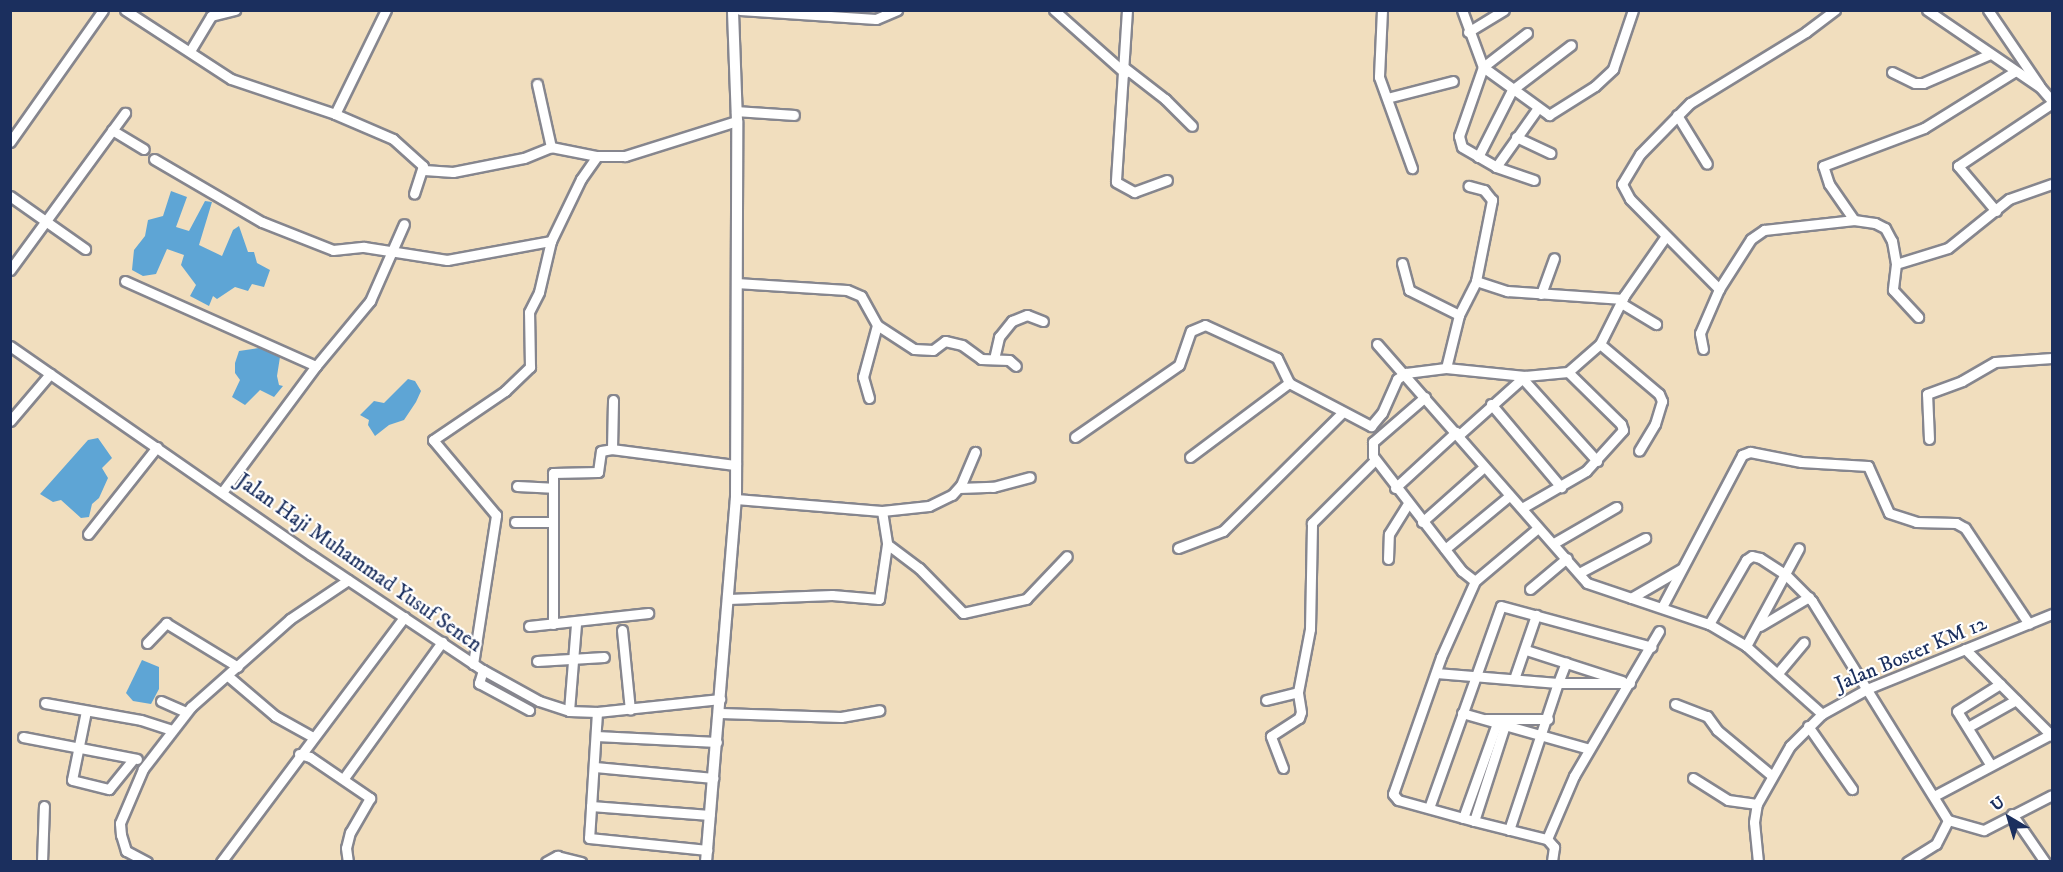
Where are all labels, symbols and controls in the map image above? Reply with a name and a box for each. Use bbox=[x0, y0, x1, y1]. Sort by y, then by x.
street label: Jalan Haji Muhammad Yusuf Senen bbox=[231, 468, 487, 658]
street label: Jalan Boster KM 12 bbox=[1831, 611, 1991, 697]
north arrow bbox=[1979, 788, 2039, 848]
text: U bbox=[1987, 792, 2009, 816]

